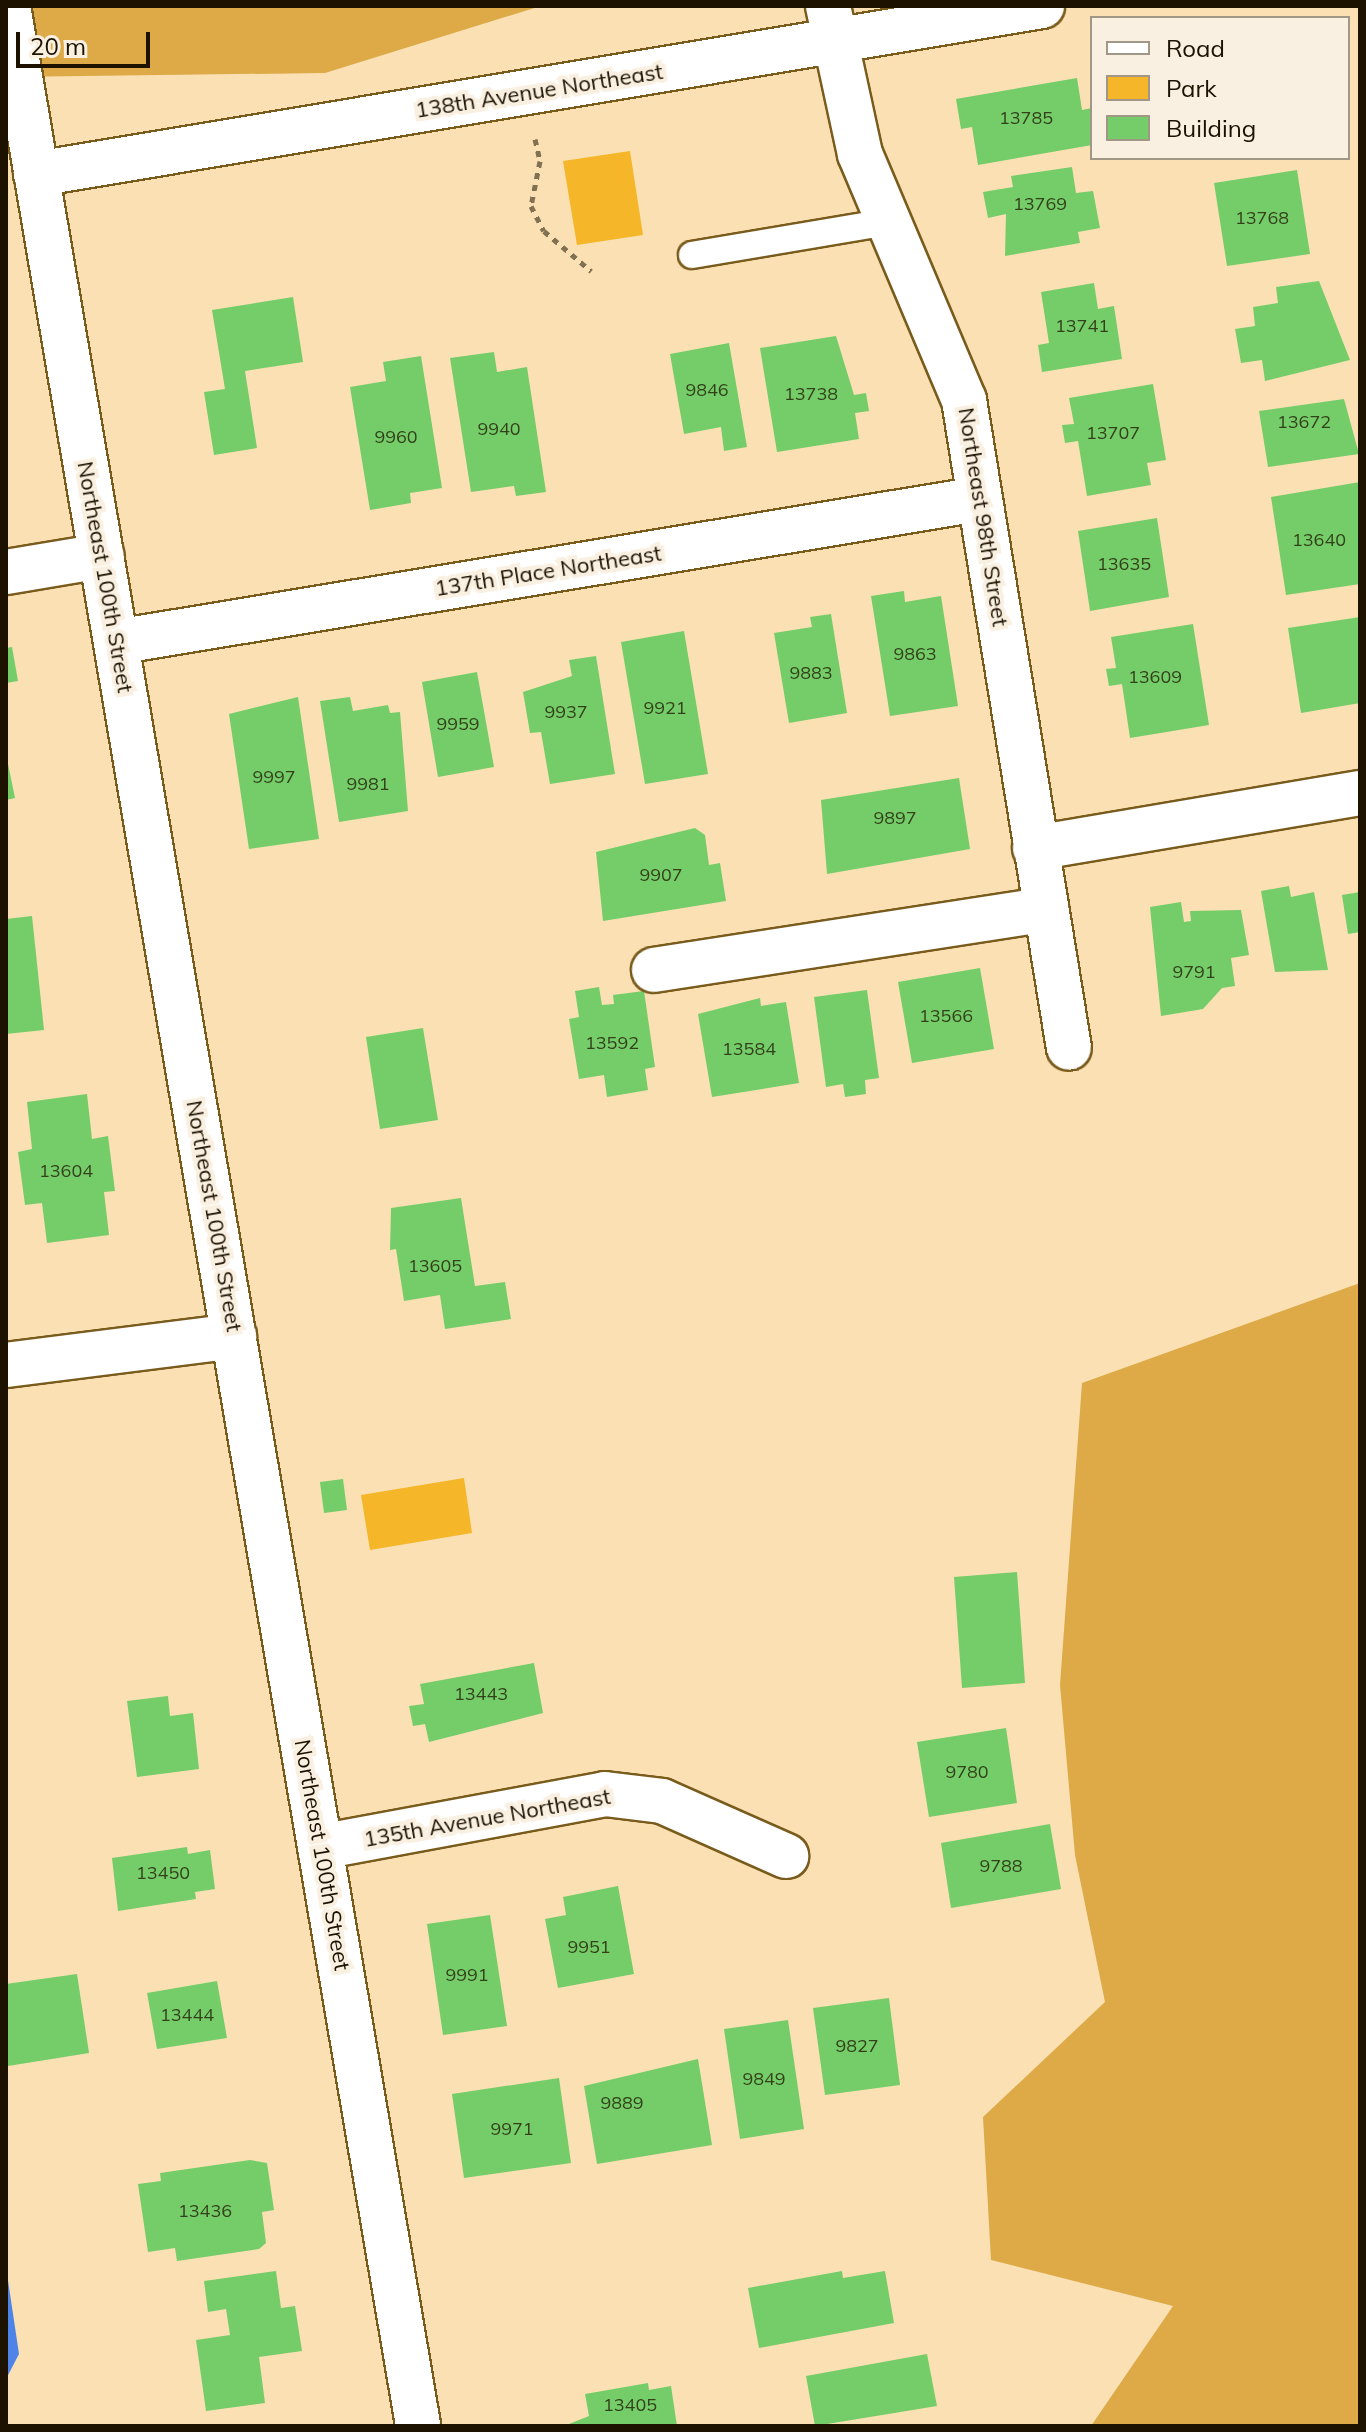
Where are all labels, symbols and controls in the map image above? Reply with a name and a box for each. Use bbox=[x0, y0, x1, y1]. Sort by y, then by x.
scale bar bbox=[20, 16, 154, 66]
legend bbox=[1090, 16, 1350, 160]
text: 20 m bbox=[30, 31, 86, 61]
text: Road bbox=[1166, 33, 1225, 63]
street label: 138th Avenue Northeast bbox=[413, 58, 665, 124]
text: Park bbox=[1166, 73, 1217, 103]
house number: 13785 bbox=[999, 107, 1053, 129]
text: Building bbox=[1166, 113, 1256, 143]
house number: 13769 bbox=[1013, 193, 1067, 215]
house number: 13768 bbox=[1235, 207, 1289, 229]
house number: 13741 bbox=[1055, 315, 1109, 337]
house number: 9846 bbox=[685, 379, 729, 401]
house number: 13738 bbox=[784, 383, 838, 405]
street label: Northeast 98th Street bbox=[953, 406, 1013, 628]
house number: 13672 bbox=[1277, 411, 1331, 433]
house number: 9940 bbox=[477, 418, 521, 440]
house number: 13707 bbox=[1086, 422, 1140, 444]
house number: 9960 bbox=[374, 426, 418, 448]
street label: Northeast 100th Street bbox=[72, 459, 138, 695]
house number: 13640 bbox=[1292, 529, 1346, 551]
street label: 137th Place Northeast bbox=[433, 540, 663, 602]
house number: 13635 bbox=[1097, 553, 1151, 575]
house number: 9863 bbox=[893, 643, 937, 665]
house number: 9883 bbox=[789, 662, 833, 684]
house number: 13609 bbox=[1128, 666, 1182, 688]
house number: 9921 bbox=[643, 697, 687, 719]
house number: 9937 bbox=[544, 701, 588, 723]
house number: 9959 bbox=[436, 713, 480, 735]
house number: 9997 bbox=[252, 766, 296, 788]
house number: 9981 bbox=[346, 773, 390, 795]
house number: 9897 bbox=[873, 807, 917, 829]
house number: 9907 bbox=[639, 864, 683, 886]
house number: 9791 bbox=[1172, 961, 1216, 983]
house number: 13566 bbox=[919, 1005, 973, 1027]
house number: 13592 bbox=[585, 1032, 639, 1054]
house number: 13584 bbox=[722, 1038, 776, 1060]
street label: Northeast 100th Street bbox=[181, 1098, 247, 1334]
house number: 13604 bbox=[39, 1160, 93, 1182]
house number: 13605 bbox=[408, 1255, 462, 1277]
house number: 13443 bbox=[454, 1683, 508, 1705]
street label: Northeast 100th Street bbox=[289, 1737, 355, 1973]
house number: 9780 bbox=[945, 1761, 989, 1783]
street label: 135th Avenue Northeast bbox=[362, 1783, 612, 1853]
house number: 9788 bbox=[979, 1855, 1023, 1877]
house number: 13450 bbox=[136, 1862, 190, 1884]
house number: 9951 bbox=[567, 1936, 611, 1958]
house number: 9991 bbox=[445, 1964, 489, 1986]
house number: 13444 bbox=[160, 2004, 214, 2026]
house number: 9827 bbox=[835, 2035, 879, 2057]
house number: 9849 bbox=[742, 2068, 786, 2090]
house number: 9889 bbox=[600, 2092, 644, 2114]
house number: 9971 bbox=[490, 2118, 534, 2140]
house number: 13436 bbox=[178, 2200, 232, 2222]
house number: 13405 bbox=[603, 2394, 657, 2416]

